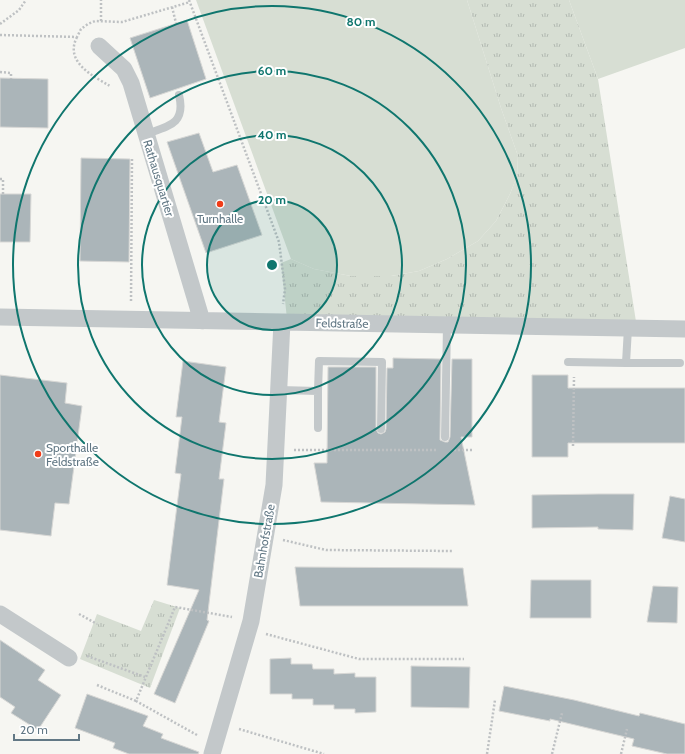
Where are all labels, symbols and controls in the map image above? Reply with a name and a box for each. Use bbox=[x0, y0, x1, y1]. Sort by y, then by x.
text: 80 m bbox=[347, 14, 375, 29]
text: 60 m bbox=[258, 63, 286, 78]
text: 40 m bbox=[257, 127, 287, 142]
street label: Rathausquartier bbox=[140, 138, 178, 218]
text: 20 m bbox=[258, 192, 286, 207]
marker: Turnhalle bbox=[215, 199, 225, 209]
place label: Turnhalle bbox=[197, 211, 243, 226]
centre of rings bbox=[265, 258, 279, 272]
street label: Feldstraße bbox=[315, 315, 369, 331]
place label: Sporthalle Feldstraße bbox=[46, 440, 99, 469]
marker: Sporthalle Feldstraße bbox=[33, 449, 43, 459]
street label: Bahnhofstraße bbox=[250, 503, 278, 579]
scale bar bbox=[14, 716, 79, 742]
text: 20 m bbox=[20, 722, 48, 737]

